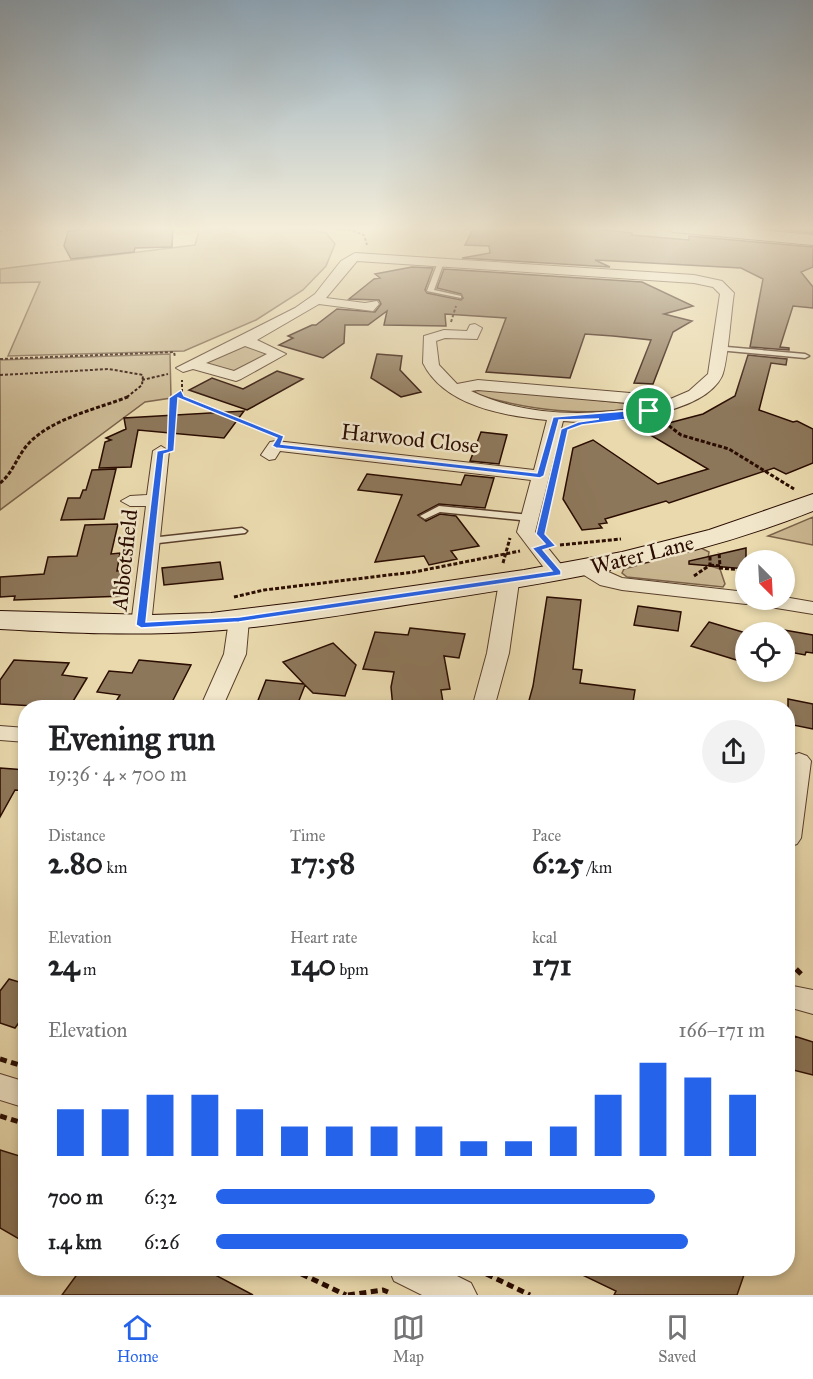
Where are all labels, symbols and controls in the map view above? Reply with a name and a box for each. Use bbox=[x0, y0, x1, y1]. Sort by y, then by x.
pin bbox=[623, 385, 674, 436]
icon: arrive bbox=[632, 394, 665, 427]
street label: Harwood Close bbox=[340, 418, 480, 459]
street label: Abbotsfield bbox=[106, 508, 143, 613]
street label: Water Lane bbox=[588, 529, 697, 580]
north arrow bbox=[735, 550, 795, 610]
map controls bbox=[735, 550, 795, 682]
button: locate bbox=[735, 622, 795, 682]
text: Evening run bbox=[48, 719, 215, 759]
button: share bbox=[702, 720, 765, 783]
text: 19:36 · 4 × 700 m bbox=[48, 762, 187, 786]
text: Distance bbox=[48, 826, 105, 845]
text: Time bbox=[290, 826, 325, 845]
text: Pace bbox=[532, 826, 561, 845]
text: 2.80 bbox=[48, 845, 103, 881]
text: 17:58 bbox=[290, 845, 355, 881]
text: 6:25 bbox=[532, 845, 583, 881]
text: km bbox=[103, 858, 127, 877]
text: /km bbox=[583, 858, 612, 877]
text: Elevation bbox=[48, 928, 112, 947]
text: Heart rate bbox=[290, 928, 357, 947]
text: kcal bbox=[532, 928, 557, 947]
text: 24 bbox=[48, 947, 80, 983]
text: 140 bbox=[290, 947, 336, 983]
text: 171 bbox=[532, 947, 572, 983]
text: m bbox=[80, 960, 96, 979]
text: bpm bbox=[336, 960, 369, 979]
text: Elevation bbox=[48, 1018, 127, 1042]
text: 166–171 m bbox=[679, 1018, 765, 1042]
text: 700 m bbox=[48, 1185, 103, 1209]
text: 6:32 bbox=[144, 1185, 177, 1209]
text: 1.4 km bbox=[48, 1230, 102, 1254]
text: 6:26 bbox=[144, 1230, 179, 1254]
tab: Home bbox=[117, 1311, 159, 1366]
tab: Map bbox=[392, 1311, 425, 1366]
tab: Saved bbox=[658, 1311, 696, 1366]

